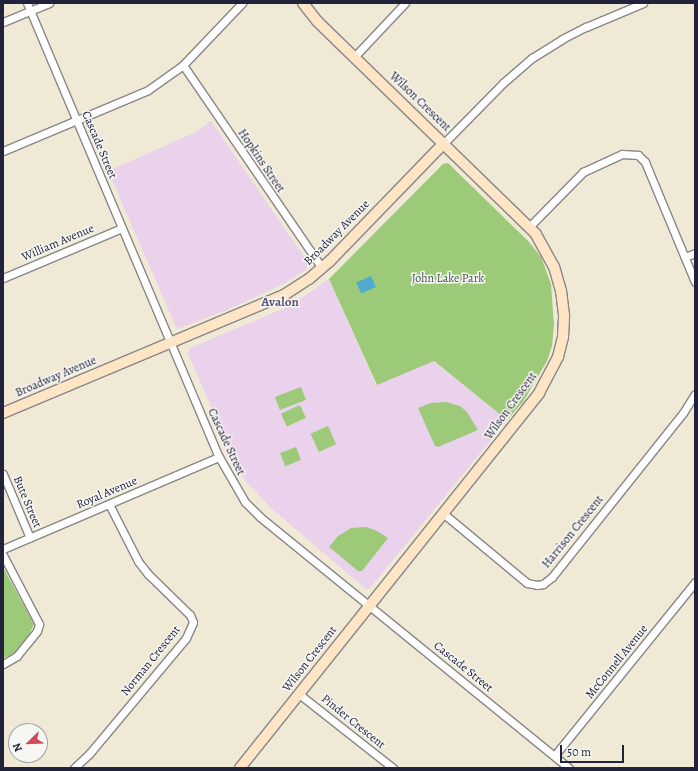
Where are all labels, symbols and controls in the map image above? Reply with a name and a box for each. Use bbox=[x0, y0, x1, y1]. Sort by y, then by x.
street label: Wilson Crescent bbox=[386, 69, 454, 135]
street label: Cascade Street bbox=[78, 109, 120, 181]
street label: Hopkins Street bbox=[234, 126, 288, 196]
street label: Broadway Avenue bbox=[301, 197, 373, 269]
street label: William Avenue bbox=[20, 221, 96, 265]
park label: John Lake Park bbox=[412, 272, 484, 286]
district label: Avalon bbox=[261, 294, 299, 310]
street label: Broadway Avenue bbox=[13, 353, 99, 401]
street label: Wilson Crescent bbox=[482, 370, 540, 442]
street label: Cascade Street bbox=[204, 406, 248, 478]
street label: Bute Street bbox=[10, 474, 44, 530]
street label: Royal Avenue bbox=[74, 474, 140, 512]
street label: Harrison Crescent bbox=[539, 493, 607, 571]
street label: McConnell Avenue bbox=[583, 622, 651, 702]
street label: Norman Crescent bbox=[118, 623, 184, 699]
street label: Wilson Crescent bbox=[280, 623, 340, 695]
street label: Cascade Street bbox=[430, 639, 496, 695]
street label: Pinder Crescent bbox=[318, 692, 388, 752]
north arrow bbox=[8, 723, 48, 763]
scale bar bbox=[562, 737, 626, 763]
text: N bbox=[9, 741, 26, 754]
text: 50 m bbox=[567, 744, 591, 760]

